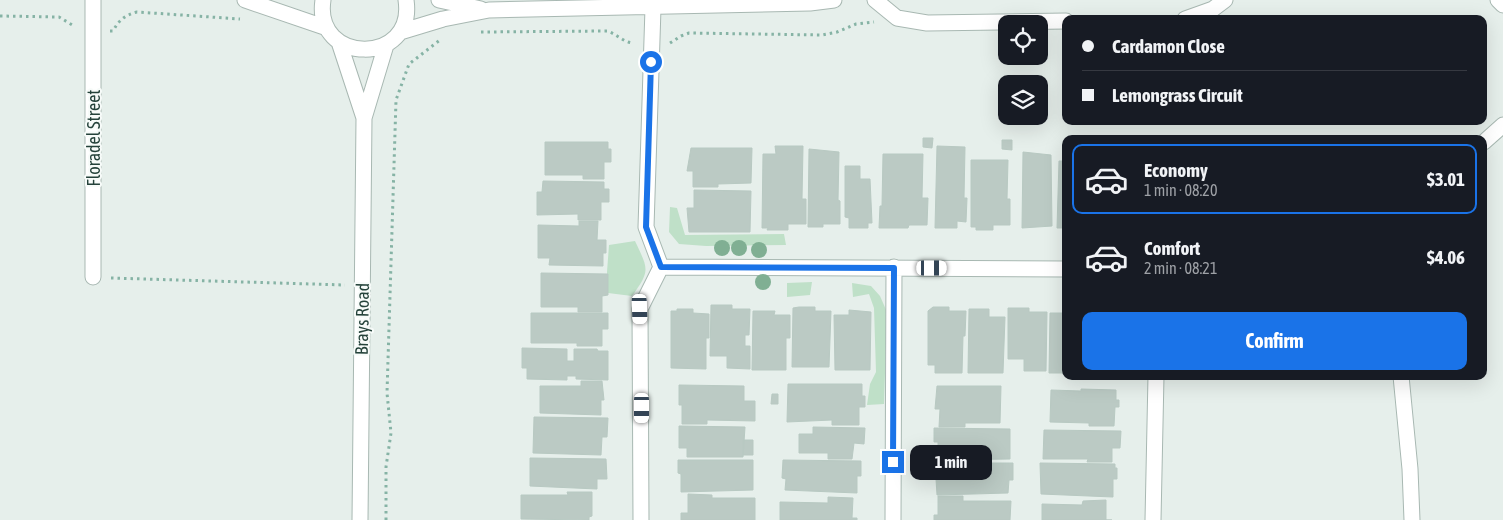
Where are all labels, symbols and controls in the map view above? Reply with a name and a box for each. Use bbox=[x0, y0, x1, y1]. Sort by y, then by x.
map controls bbox=[998, 15, 1048, 125]
button: locate bbox=[998, 15, 1048, 65]
text: Cardamon Close bbox=[1112, 35, 1225, 57]
route start bbox=[640, 51, 662, 73]
button: layers bbox=[998, 75, 1048, 125]
text: Lemongrass Circuit bbox=[1112, 84, 1243, 106]
street label: Floradel Street bbox=[83, 89, 104, 187]
icon: car bbox=[1084, 157, 1129, 202]
text: Economy bbox=[1144, 159, 1208, 181]
text: $3.01 bbox=[1427, 168, 1465, 190]
text: 1 min · 08:20 bbox=[1144, 181, 1217, 199]
icon: car bbox=[1084, 235, 1129, 280]
text: Comfort bbox=[1144, 237, 1200, 259]
text: $4.06 bbox=[1427, 246, 1465, 268]
text: 2 min · 08:21 bbox=[1144, 259, 1217, 277]
car bbox=[917, 261, 947, 276]
street label: Brays Road bbox=[351, 283, 373, 355]
car bbox=[631, 294, 648, 324]
button: Confirm bbox=[1082, 312, 1467, 370]
car bbox=[634, 393, 649, 423]
callout: 1 min bbox=[910, 444, 993, 480]
route end bbox=[882, 451, 904, 473]
text: 1 min bbox=[935, 453, 967, 471]

